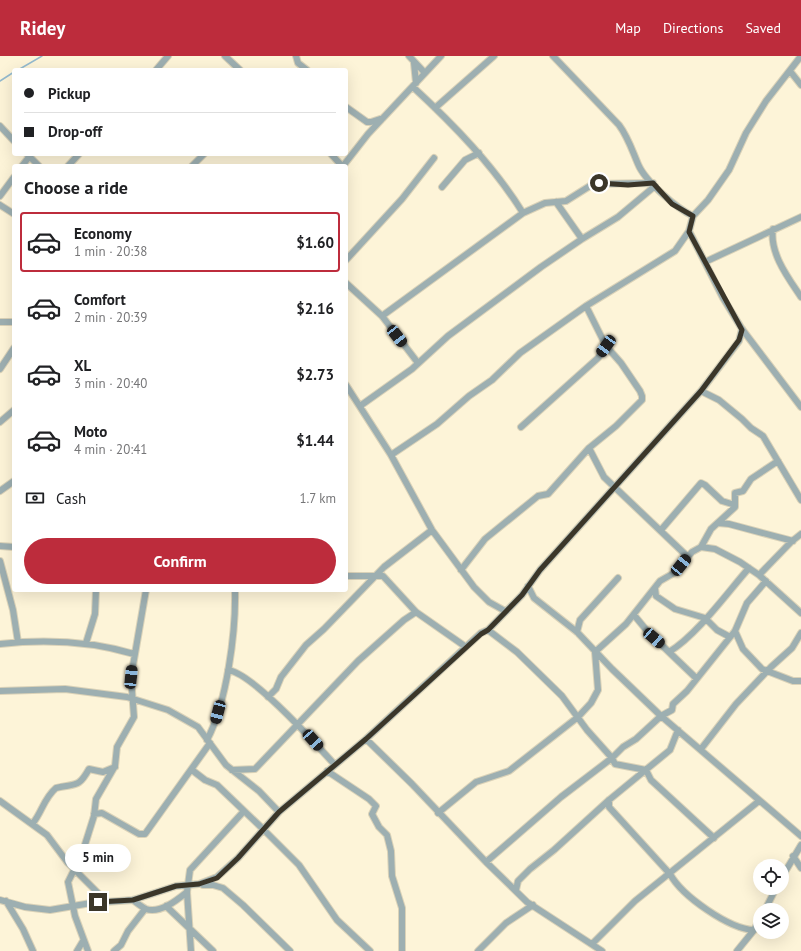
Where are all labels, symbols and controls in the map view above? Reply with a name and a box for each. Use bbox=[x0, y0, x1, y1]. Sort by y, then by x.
text: Ridey bbox=[20, 16, 65, 40]
text: Map bbox=[615, 19, 641, 37]
text: Directions bbox=[663, 19, 723, 37]
text: Saved bbox=[745, 19, 781, 37]
text: Pickup bbox=[48, 84, 91, 103]
text: Drop-off bbox=[48, 122, 102, 141]
route start bbox=[590, 174, 608, 192]
text: Choose a ride bbox=[24, 176, 128, 199]
icon: car bbox=[26, 224, 62, 260]
text: Economy bbox=[74, 224, 132, 243]
text: $1.60 bbox=[296, 233, 334, 252]
text: 1 min · 20:38 bbox=[74, 243, 147, 260]
icon: car bbox=[26, 290, 62, 326]
text: Comfort bbox=[74, 290, 126, 309]
text: $2.16 bbox=[296, 299, 334, 318]
text: 2 min · 20:39 bbox=[74, 309, 147, 326]
car bbox=[385, 323, 409, 349]
car bbox=[594, 333, 618, 359]
icon: car bbox=[26, 356, 62, 392]
text: XL bbox=[74, 356, 91, 375]
text: $2.73 bbox=[296, 365, 334, 384]
text: 3 min · 20:40 bbox=[74, 375, 147, 392]
icon: car bbox=[26, 422, 62, 458]
text: Moto bbox=[74, 422, 107, 441]
text: $1.44 bbox=[296, 431, 334, 450]
text: 4 min · 20:41 bbox=[74, 441, 147, 458]
icon: cash bbox=[24, 487, 46, 509]
text: Cash bbox=[56, 489, 86, 508]
text: 1.7 km bbox=[299, 490, 336, 507]
button: Confirm bbox=[24, 538, 336, 584]
car bbox=[669, 552, 693, 578]
car bbox=[641, 626, 667, 650]
car bbox=[124, 664, 138, 690]
car bbox=[209, 699, 227, 725]
car bbox=[301, 727, 325, 753]
callout: 5 min bbox=[65, 844, 131, 872]
text: 5 min bbox=[82, 849, 114, 866]
map controls bbox=[753, 859, 789, 939]
button: locate bbox=[753, 859, 789, 895]
route end bbox=[89, 893, 107, 911]
button: layers bbox=[753, 903, 789, 939]

